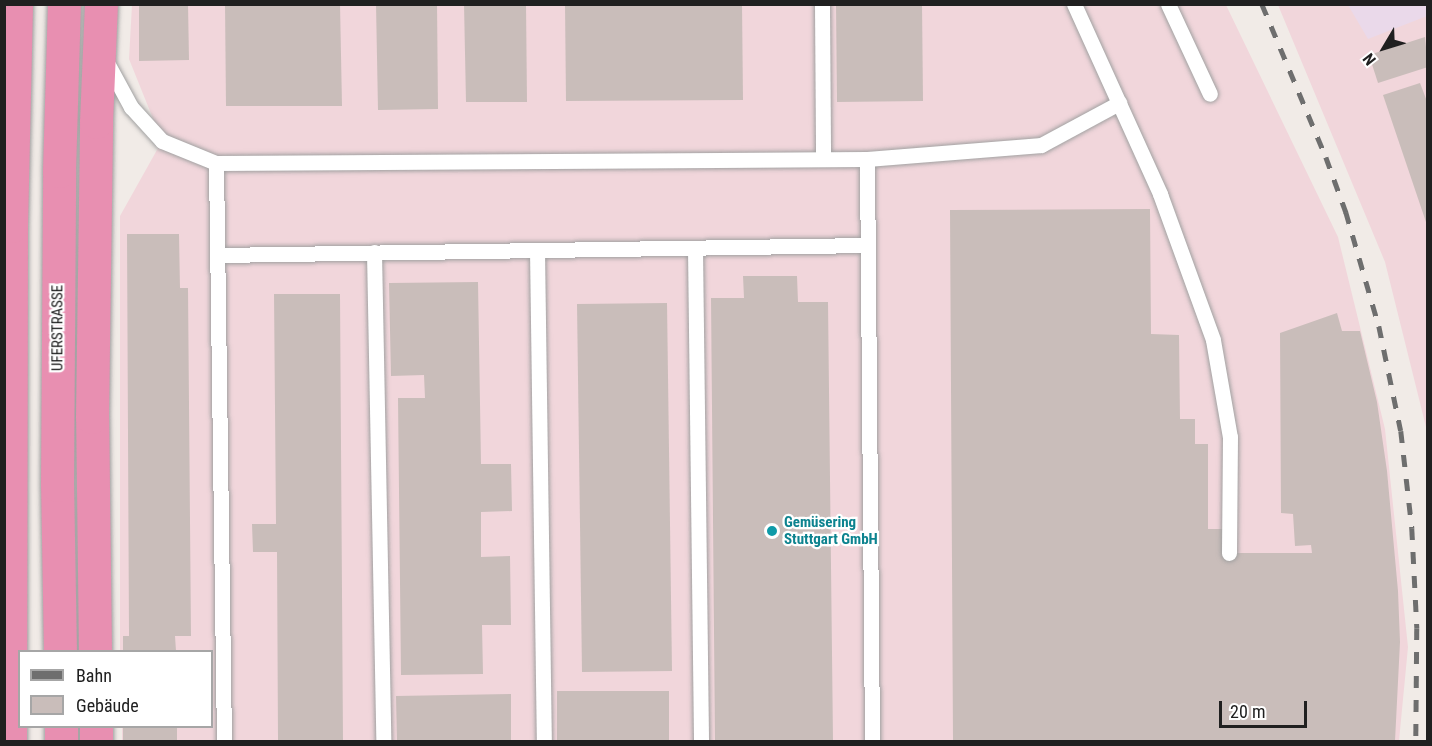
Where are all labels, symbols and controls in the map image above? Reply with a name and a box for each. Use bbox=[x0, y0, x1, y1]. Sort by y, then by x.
north arrow bbox=[1354, 18, 1414, 78]
text: N bbox=[1359, 50, 1380, 69]
street label: UFERSTRASSE bbox=[49, 285, 67, 371]
place label: Gemüsering Stuttgart GmbH bbox=[784, 513, 878, 548]
marker: Gemüsering Stuttgart GmbH bbox=[765, 524, 779, 538]
legend bbox=[18, 650, 213, 728]
text: Bahn bbox=[76, 665, 112, 686]
scale bar bbox=[1222, 689, 1310, 727]
text: Gebäude bbox=[76, 695, 139, 716]
text: 20 m bbox=[1230, 701, 1265, 722]

